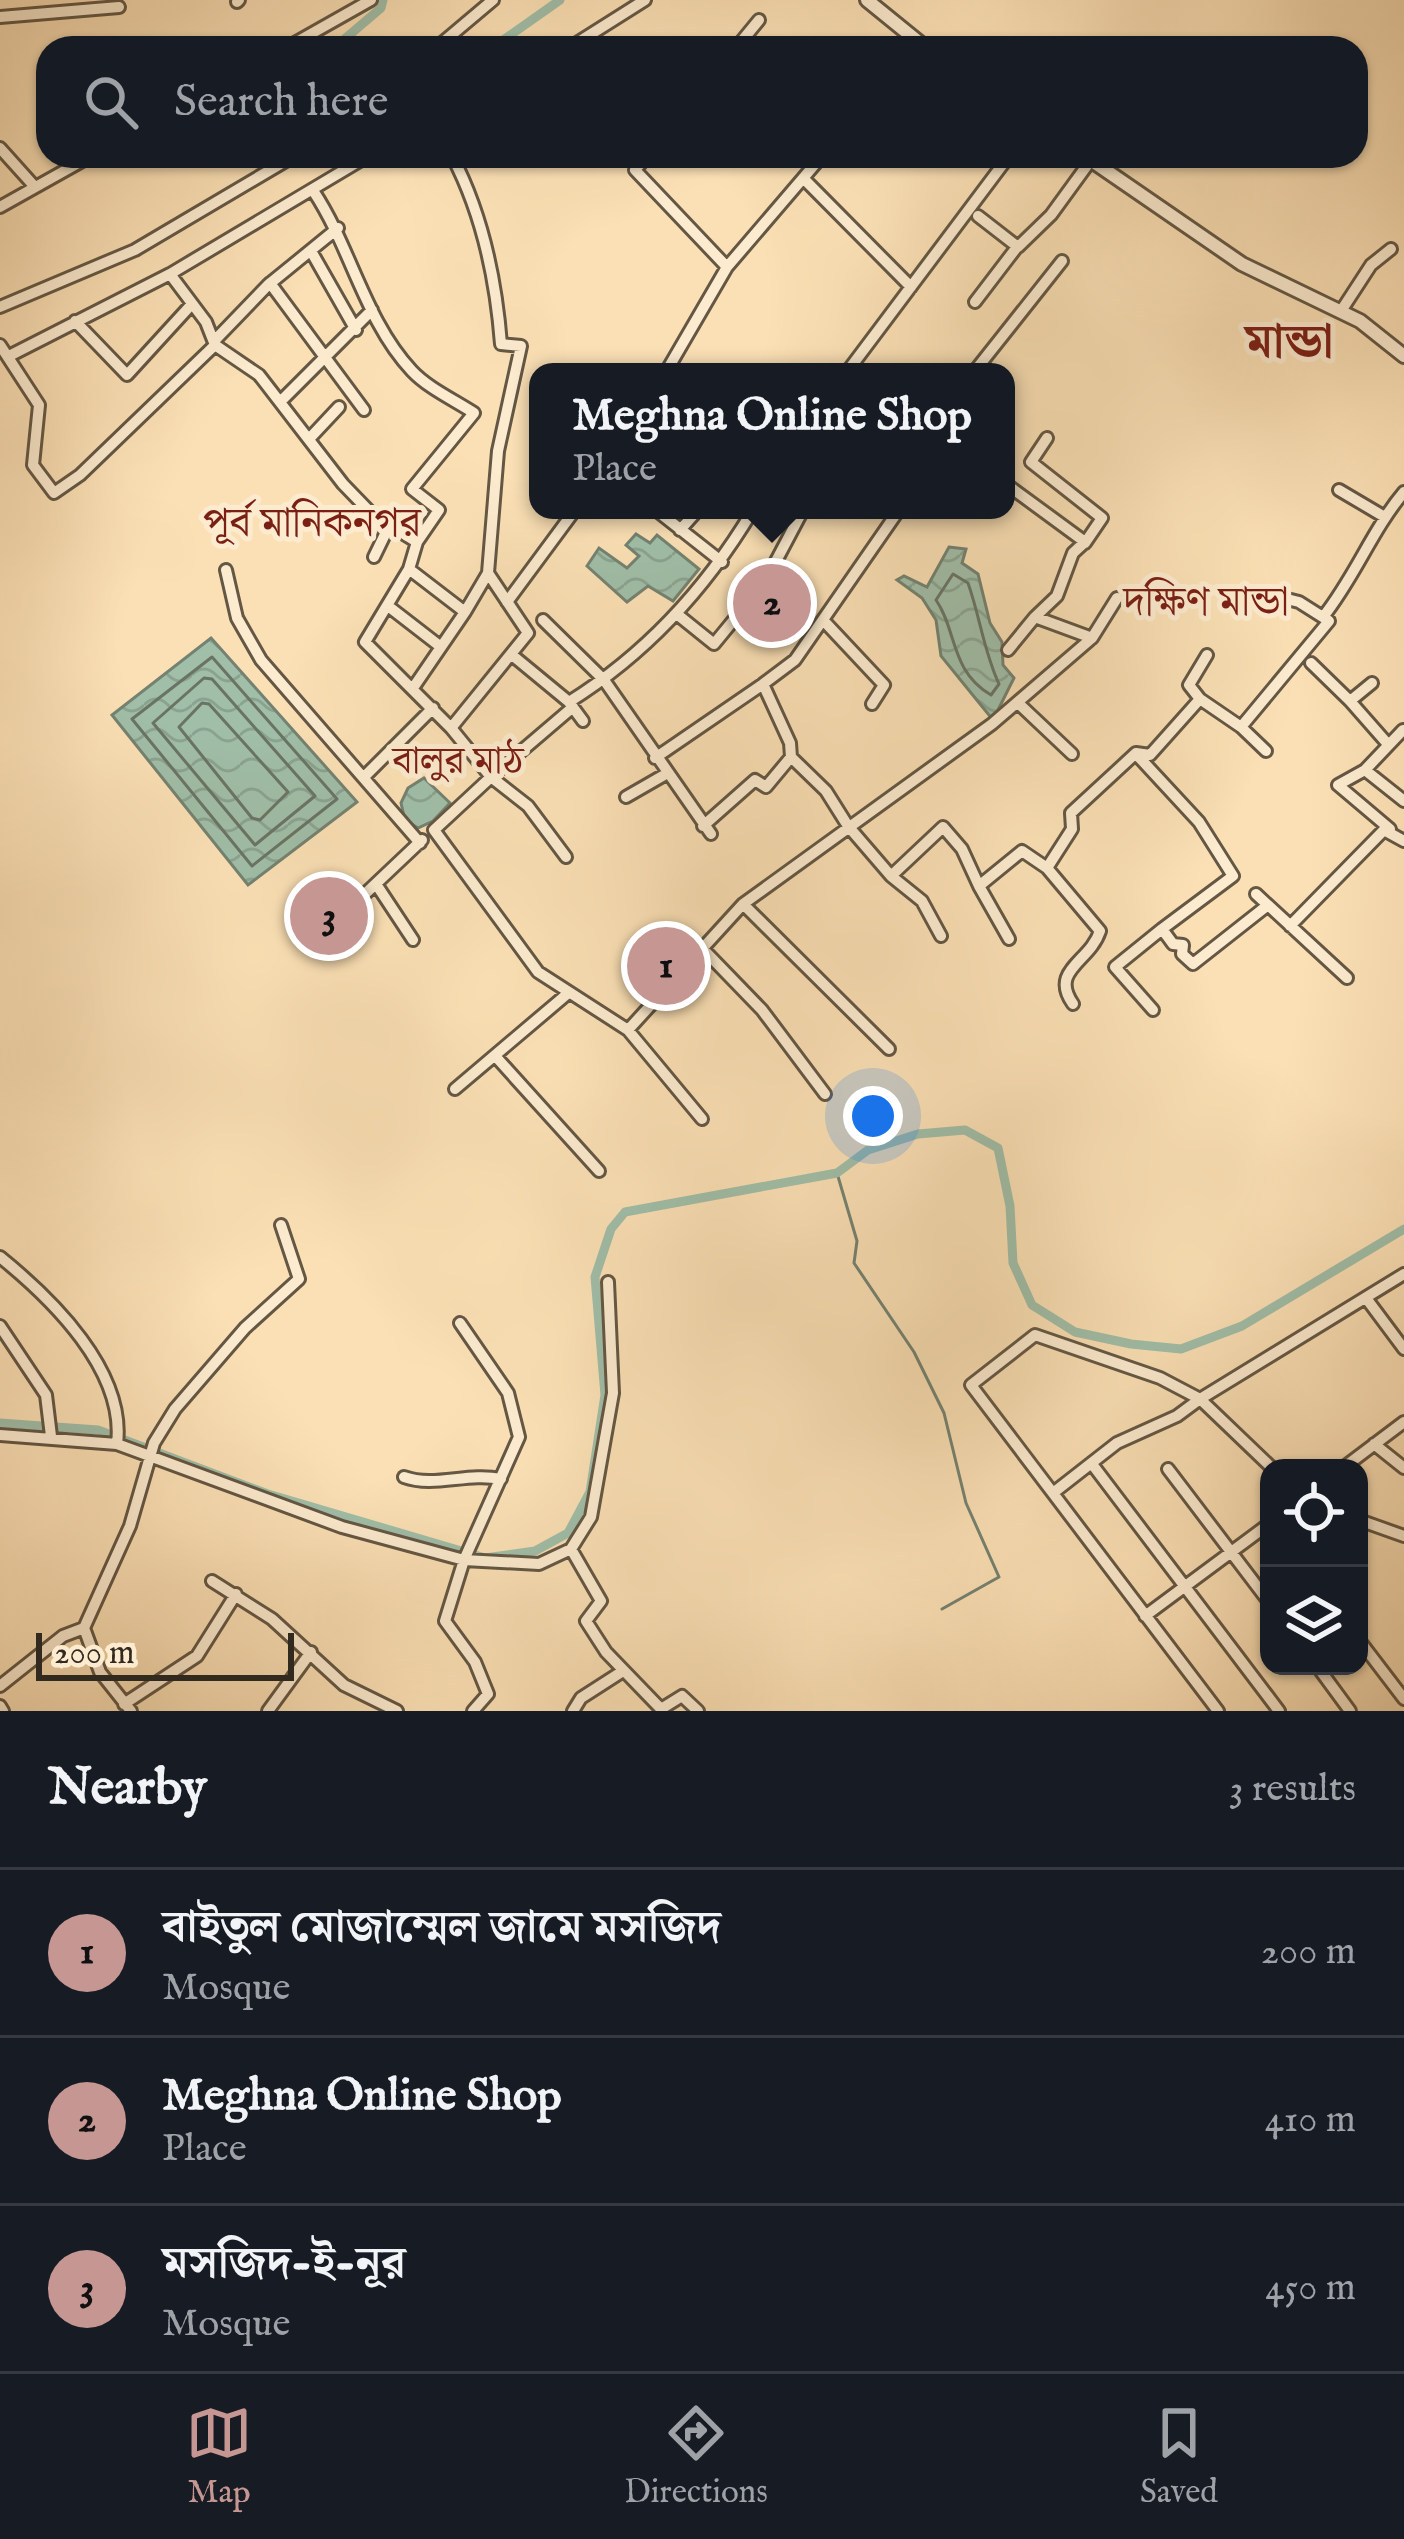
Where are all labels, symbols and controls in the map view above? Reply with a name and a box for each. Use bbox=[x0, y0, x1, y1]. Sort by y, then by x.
search box bbox=[36, 36, 1368, 168]
icon: search bbox=[78, 69, 144, 135]
text: Search here bbox=[174, 74, 388, 131]
district label: মান্ডা bbox=[1243, 314, 1333, 374]
popup bbox=[529, 363, 1015, 519]
text: Meghna Online Shop bbox=[572, 388, 972, 445]
text: Place bbox=[572, 445, 657, 494]
district label: পূর্ব মানিকনগর bbox=[203, 498, 423, 551]
pin: 2 bbox=[733, 558, 811, 648]
district label: দক্ষিণ মান্ডা bbox=[1121, 577, 1289, 630]
district label: বালুর মাঠ bbox=[390, 738, 525, 787]
pin: 3 bbox=[290, 871, 368, 961]
pin: 1 bbox=[627, 921, 705, 1011]
your location bbox=[843, 1086, 903, 1146]
map controls bbox=[1260, 1459, 1368, 1675]
button: locate bbox=[1260, 1459, 1368, 1567]
button: layers bbox=[1260, 1567, 1368, 1675]
scale bar bbox=[36, 1627, 294, 1680]
text: 200 m bbox=[54, 1633, 135, 1675]
text: Nearby bbox=[48, 1757, 207, 1822]
text: 3 results bbox=[1229, 1765, 1356, 1814]
text: বাইতুল মোজাম্মেল জামে মসজিদ bbox=[162, 1900, 721, 1957]
text: 1 bbox=[80, 1928, 94, 1977]
text: 200 m bbox=[1261, 1928, 1356, 1977]
text: Mosque bbox=[162, 1964, 290, 2013]
text: Meghna Online Shop bbox=[162, 2068, 562, 2125]
text: 2 bbox=[78, 2096, 96, 2145]
text: 410 m bbox=[1265, 2096, 1356, 2145]
text: Place bbox=[162, 2125, 247, 2174]
text: মসজিদ-ই-নূর bbox=[162, 2236, 406, 2293]
text: 3 bbox=[80, 2264, 94, 2313]
text: 450 m bbox=[1265, 2264, 1356, 2313]
text: Mosque bbox=[162, 2300, 290, 2349]
tab: Map bbox=[186, 2400, 252, 2514]
tab: Directions bbox=[624, 2400, 768, 2514]
tab: Saved bbox=[1140, 2400, 1218, 2514]

